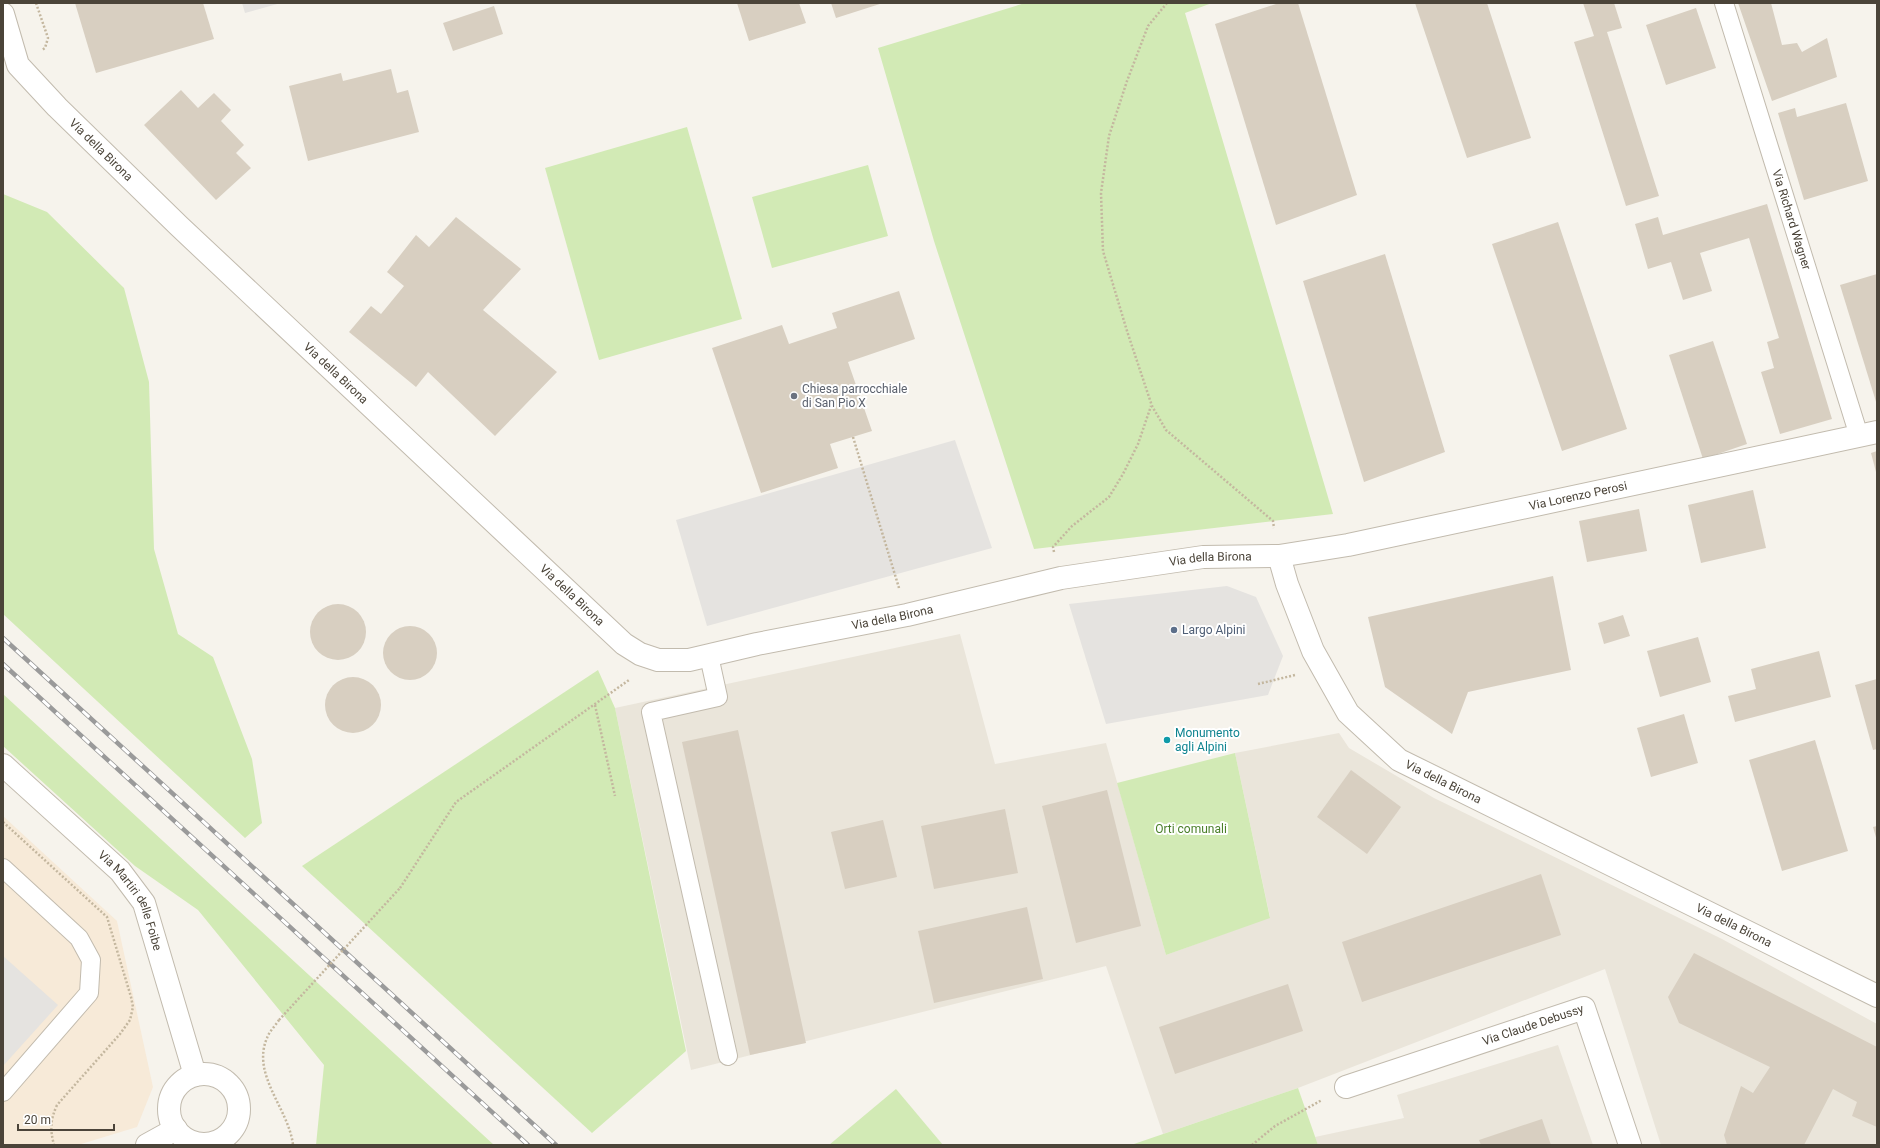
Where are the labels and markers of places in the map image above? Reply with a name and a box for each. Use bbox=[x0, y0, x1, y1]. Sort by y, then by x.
place label: Chiesa parrocchiale di San Pio X bbox=[802, 382, 907, 410]
marker: Chiesa parrocchiale di San Pio X bbox=[789, 391, 799, 401]
place label: Largo Alpini bbox=[1182, 623, 1246, 637]
marker: Largo Alpini bbox=[1169, 625, 1179, 635]
place label: Monumento agli Alpini bbox=[1175, 726, 1240, 754]
marker: Monumento agli Alpini bbox=[1162, 735, 1172, 745]

